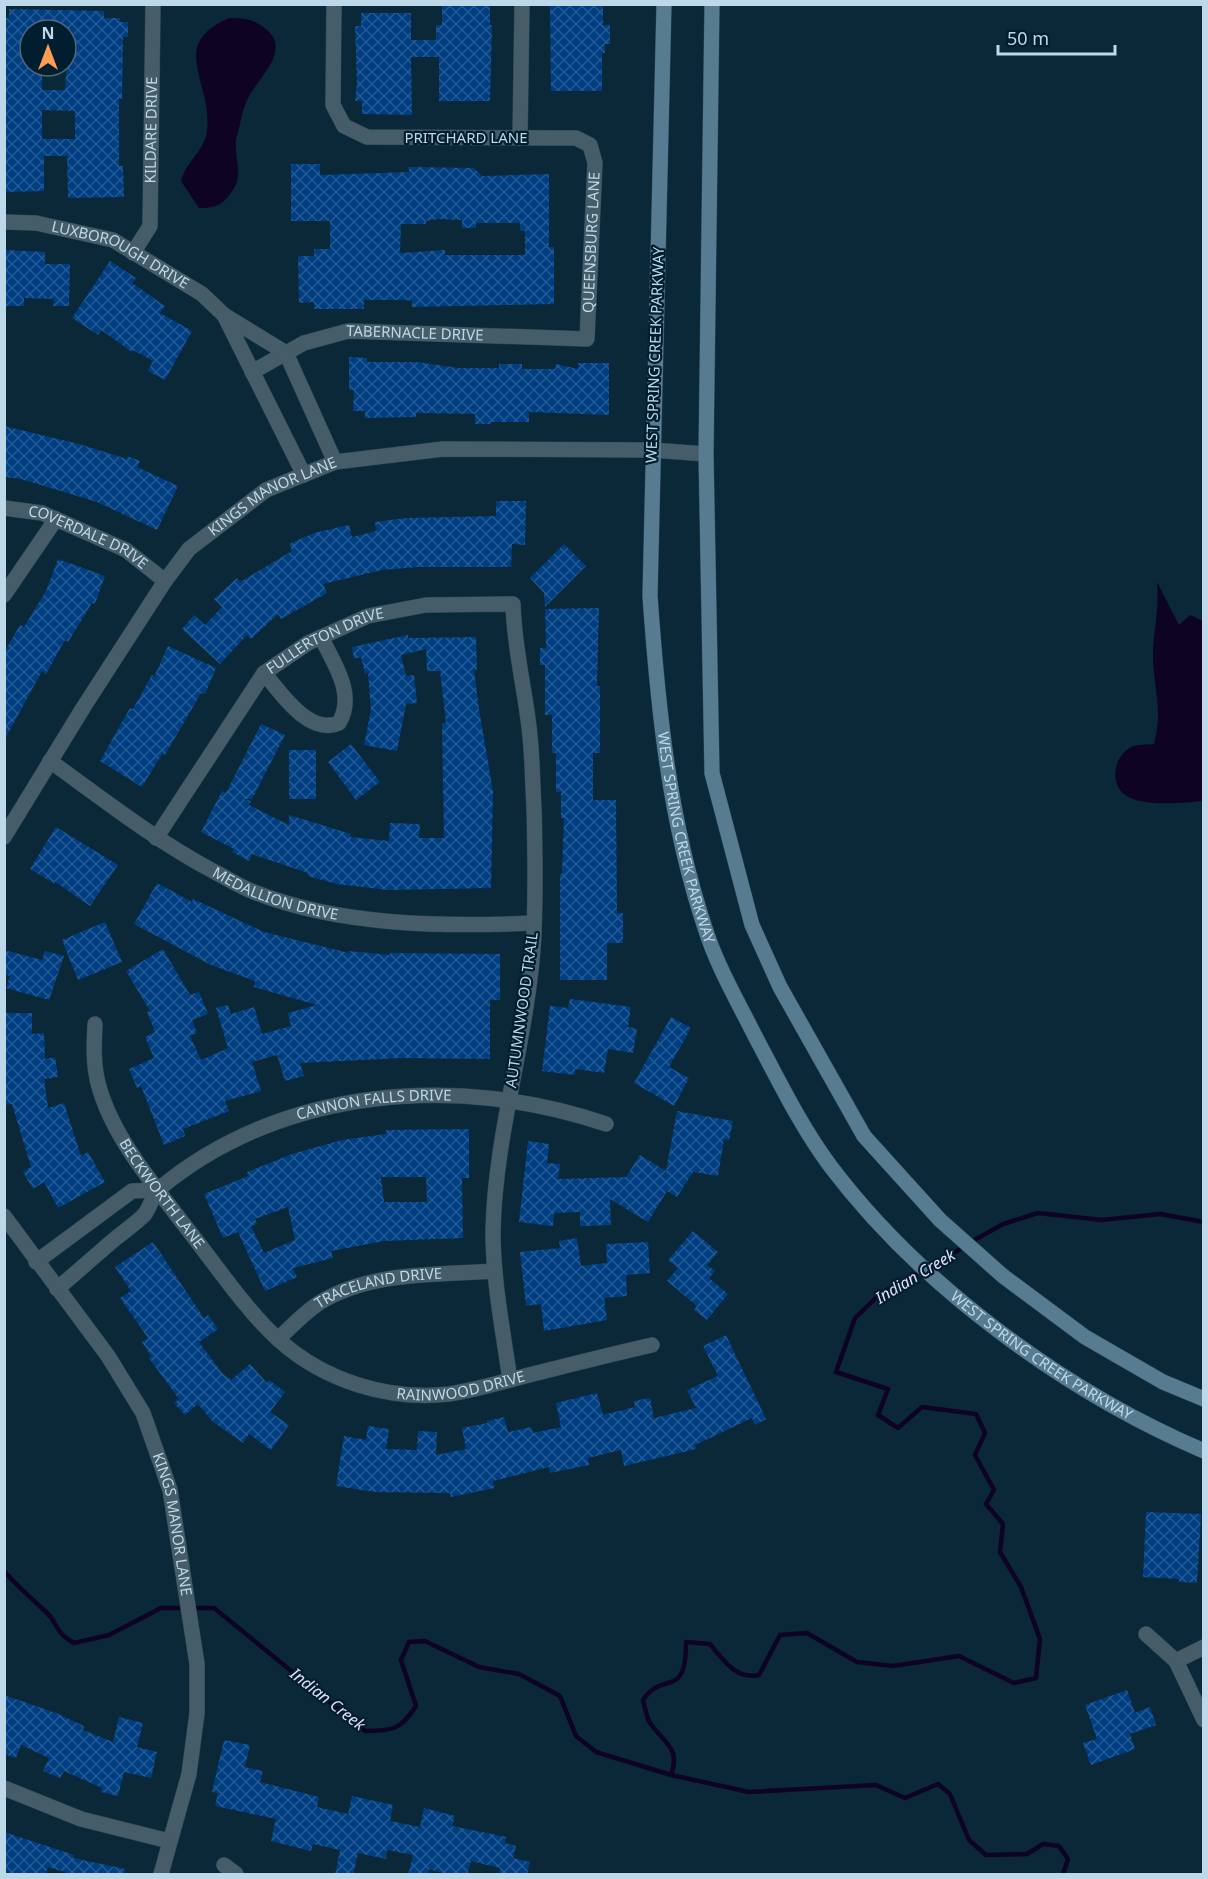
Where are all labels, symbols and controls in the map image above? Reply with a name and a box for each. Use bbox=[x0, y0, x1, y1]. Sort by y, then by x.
north arrow bbox=[18, 18, 78, 78]
scale bar bbox=[998, 18, 1115, 56]
text: N bbox=[41, 22, 55, 44]
text: 50 m bbox=[1007, 26, 1049, 50]
street label: KILDARE DRIVE bbox=[140, 76, 161, 183]
street label: PRITCHARD LANE bbox=[404, 127, 528, 147]
street label: QUEENSBURG LANE bbox=[577, 171, 604, 313]
street label: LUXBOROUGH DRIVE bbox=[50, 216, 193, 293]
street label: WEST SPRING CREEK PARKWAY bbox=[640, 246, 668, 463]
street label: TABERNACLE DRIVE bbox=[346, 320, 484, 345]
street label: KINGS MANOR LANE bbox=[204, 451, 339, 540]
street label: COVERDALE DRIVE bbox=[27, 500, 153, 573]
street label: FULLERTON DRIVE bbox=[262, 602, 385, 678]
street label: WEST SPRING CREEK PARKWAY bbox=[654, 731, 721, 946]
street label: MEDALLION DRIVE bbox=[209, 862, 340, 924]
street label: AUTUMNWOOD TRAIL bbox=[500, 931, 542, 1089]
street label: CANNON FALLS DRIVE bbox=[294, 1084, 452, 1124]
street label: BECKWORTH LANE bbox=[115, 1134, 210, 1252]
water label: Indian Creek bbox=[870, 1243, 960, 1309]
street label: TRACELAND DRIVE bbox=[310, 1263, 443, 1312]
street label: WEST SPRING CREEK PARKWAY bbox=[947, 1286, 1137, 1424]
street label: RAINWOOD DRIVE bbox=[396, 1365, 527, 1404]
street label: KINGS MANOR LANE bbox=[149, 1450, 197, 1597]
water label: Indian Creek bbox=[285, 1662, 371, 1736]

